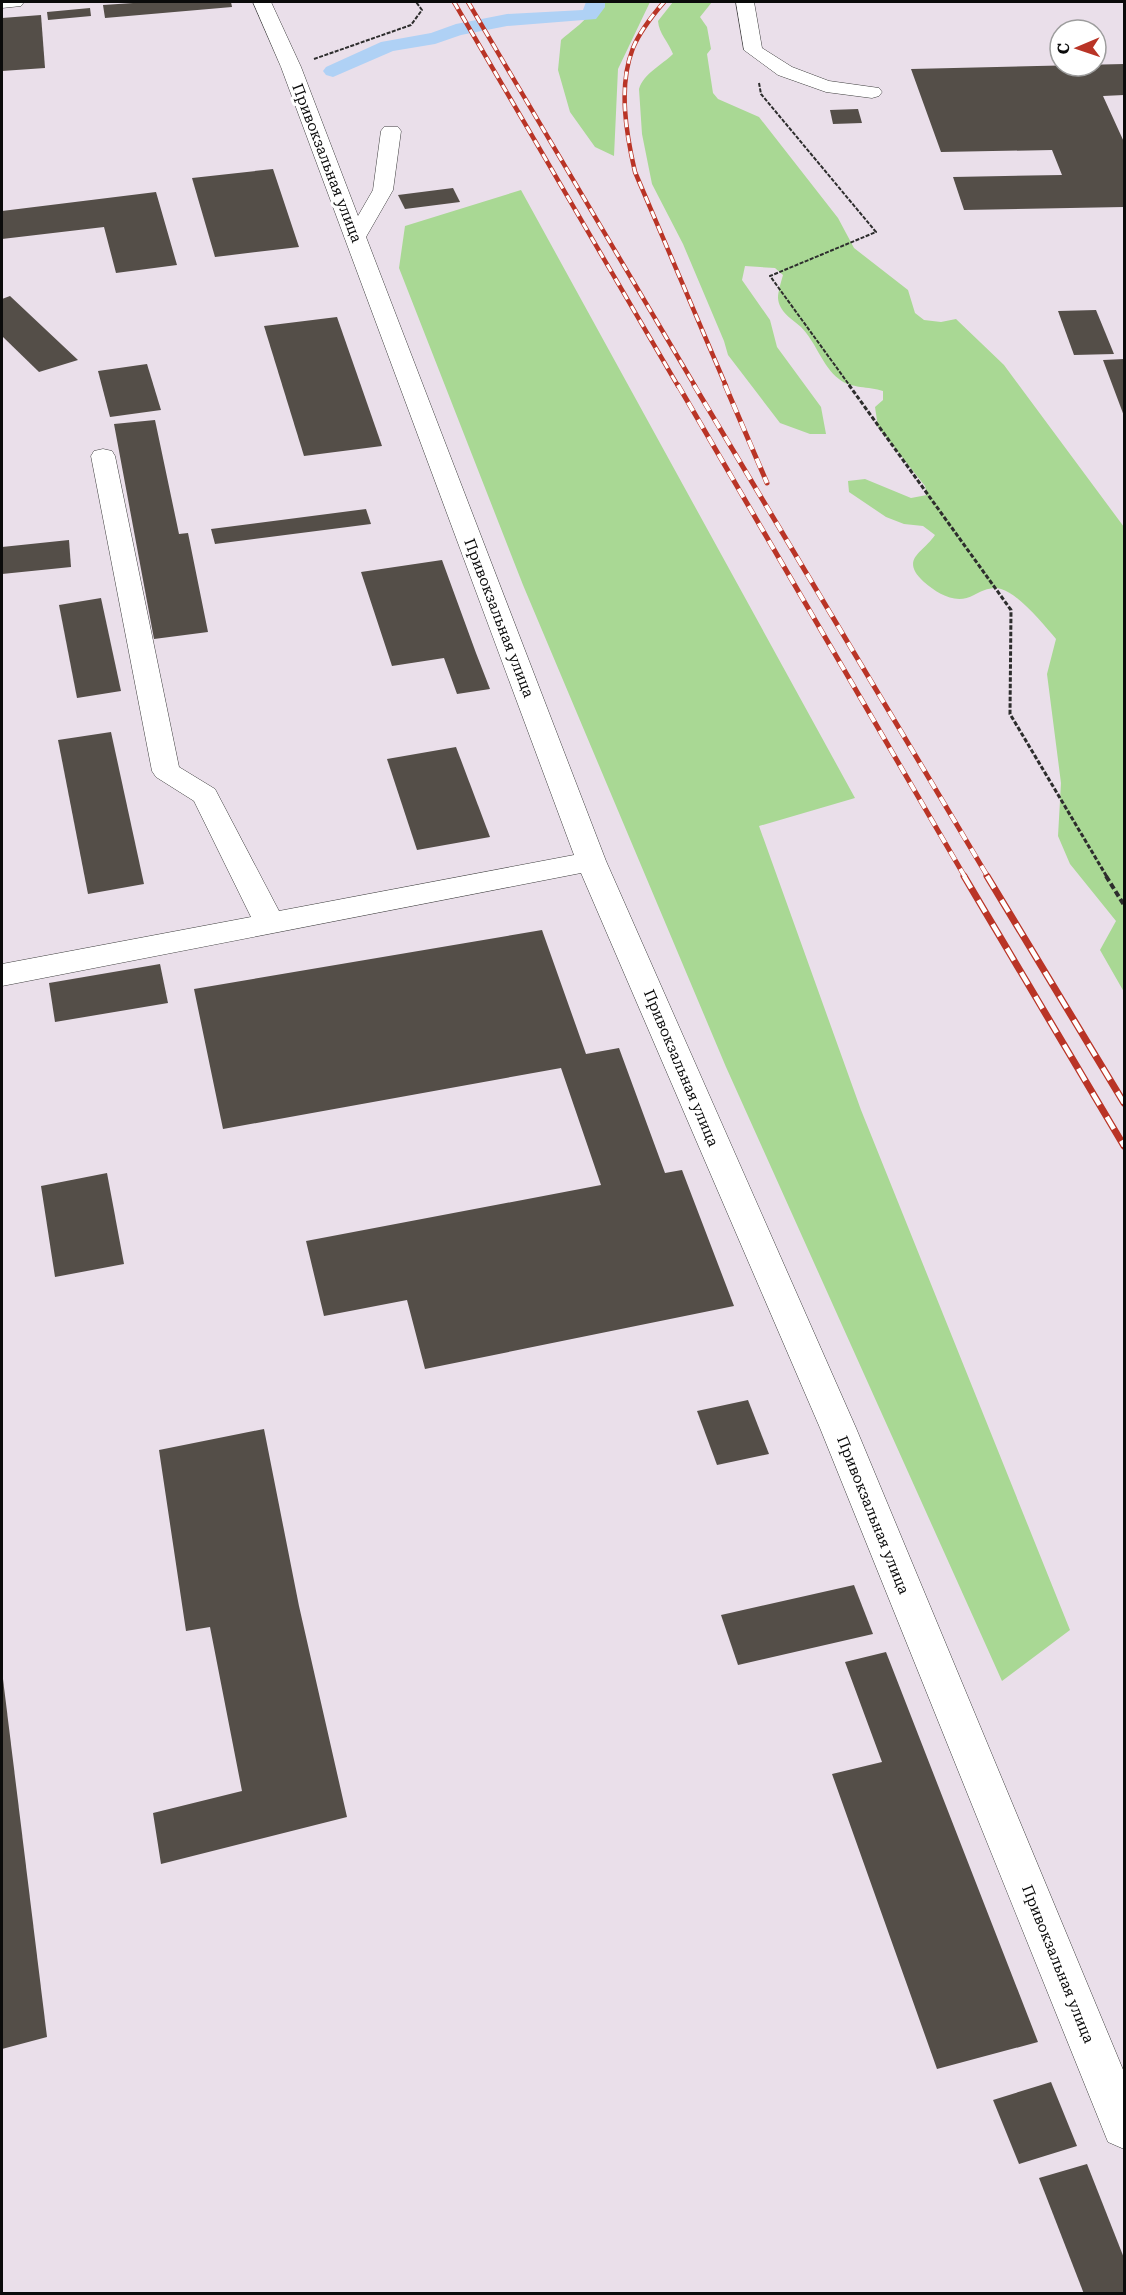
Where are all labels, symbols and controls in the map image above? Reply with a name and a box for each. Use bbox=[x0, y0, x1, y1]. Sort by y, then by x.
north arrow bbox=[1048, 18, 1108, 78]
text: С bbox=[1054, 43, 1073, 54]
street label: Привокзальная улица bbox=[288, 81, 366, 245]
street label: Привокзальная улица bbox=[460, 536, 538, 700]
street label: Привокзальная улица bbox=[640, 987, 722, 1149]
street label: Привокзальная улица bbox=[833, 1433, 913, 1597]
street label: Привокзальная улица bbox=[1018, 1882, 1098, 2046]

